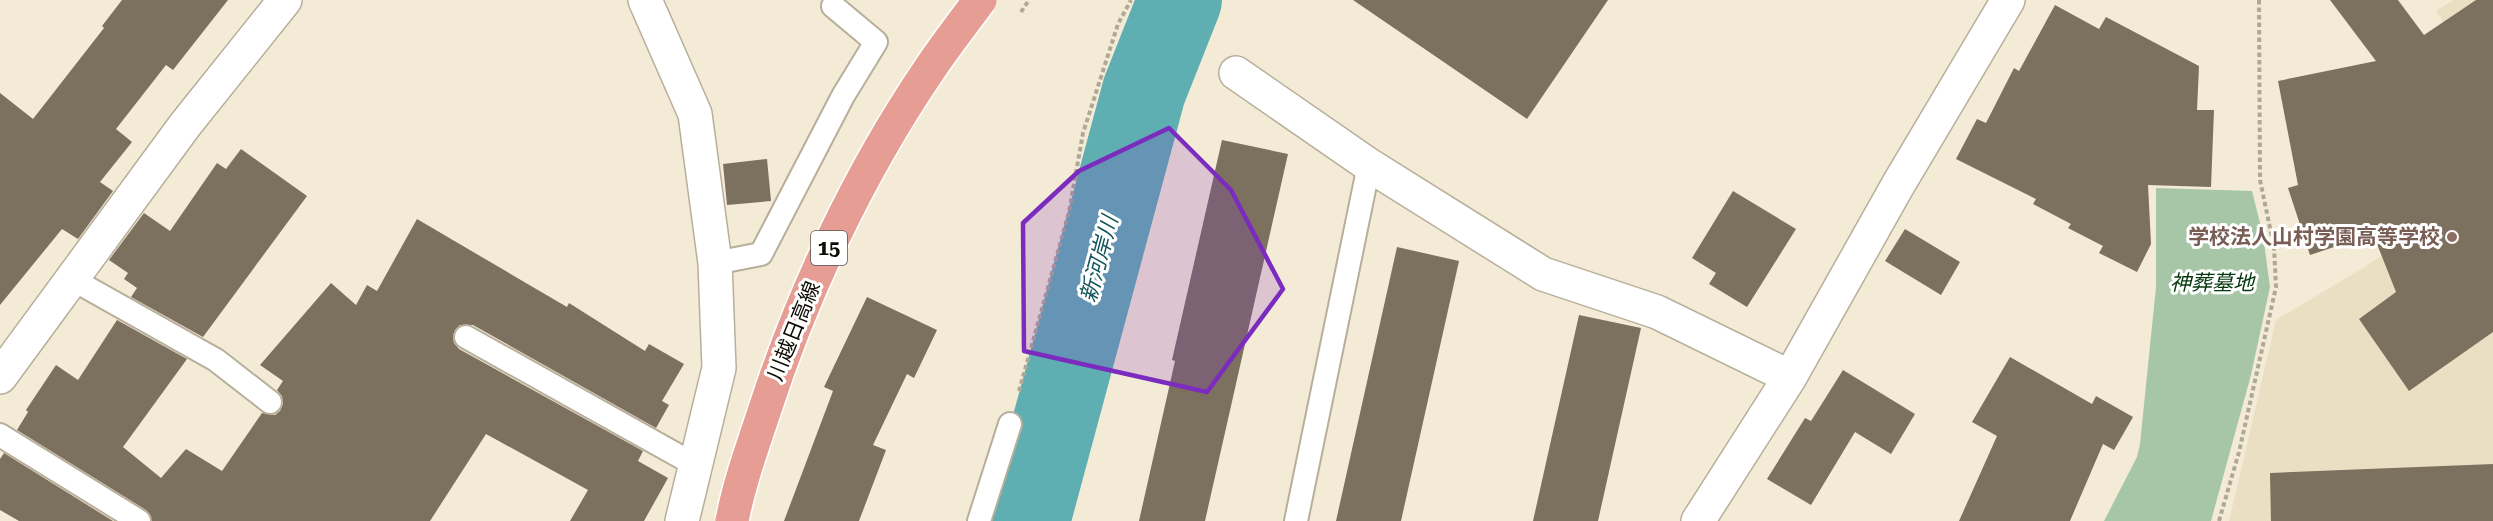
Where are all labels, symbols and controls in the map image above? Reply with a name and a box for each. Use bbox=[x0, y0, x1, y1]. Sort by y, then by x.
water label: 新河岸川 bbox=[1076, 211, 1123, 305]
place label: 学校法人山村学園高等学校 bbox=[2188, 225, 2440, 249]
marker: 学校法人山村学園高等学校 bbox=[2445, 230, 2459, 244]
road number: 15 bbox=[811, 231, 847, 265]
park label: 神葬墓地 bbox=[2170, 271, 2256, 295]
street label: 川越日高線 bbox=[763, 278, 825, 384]

